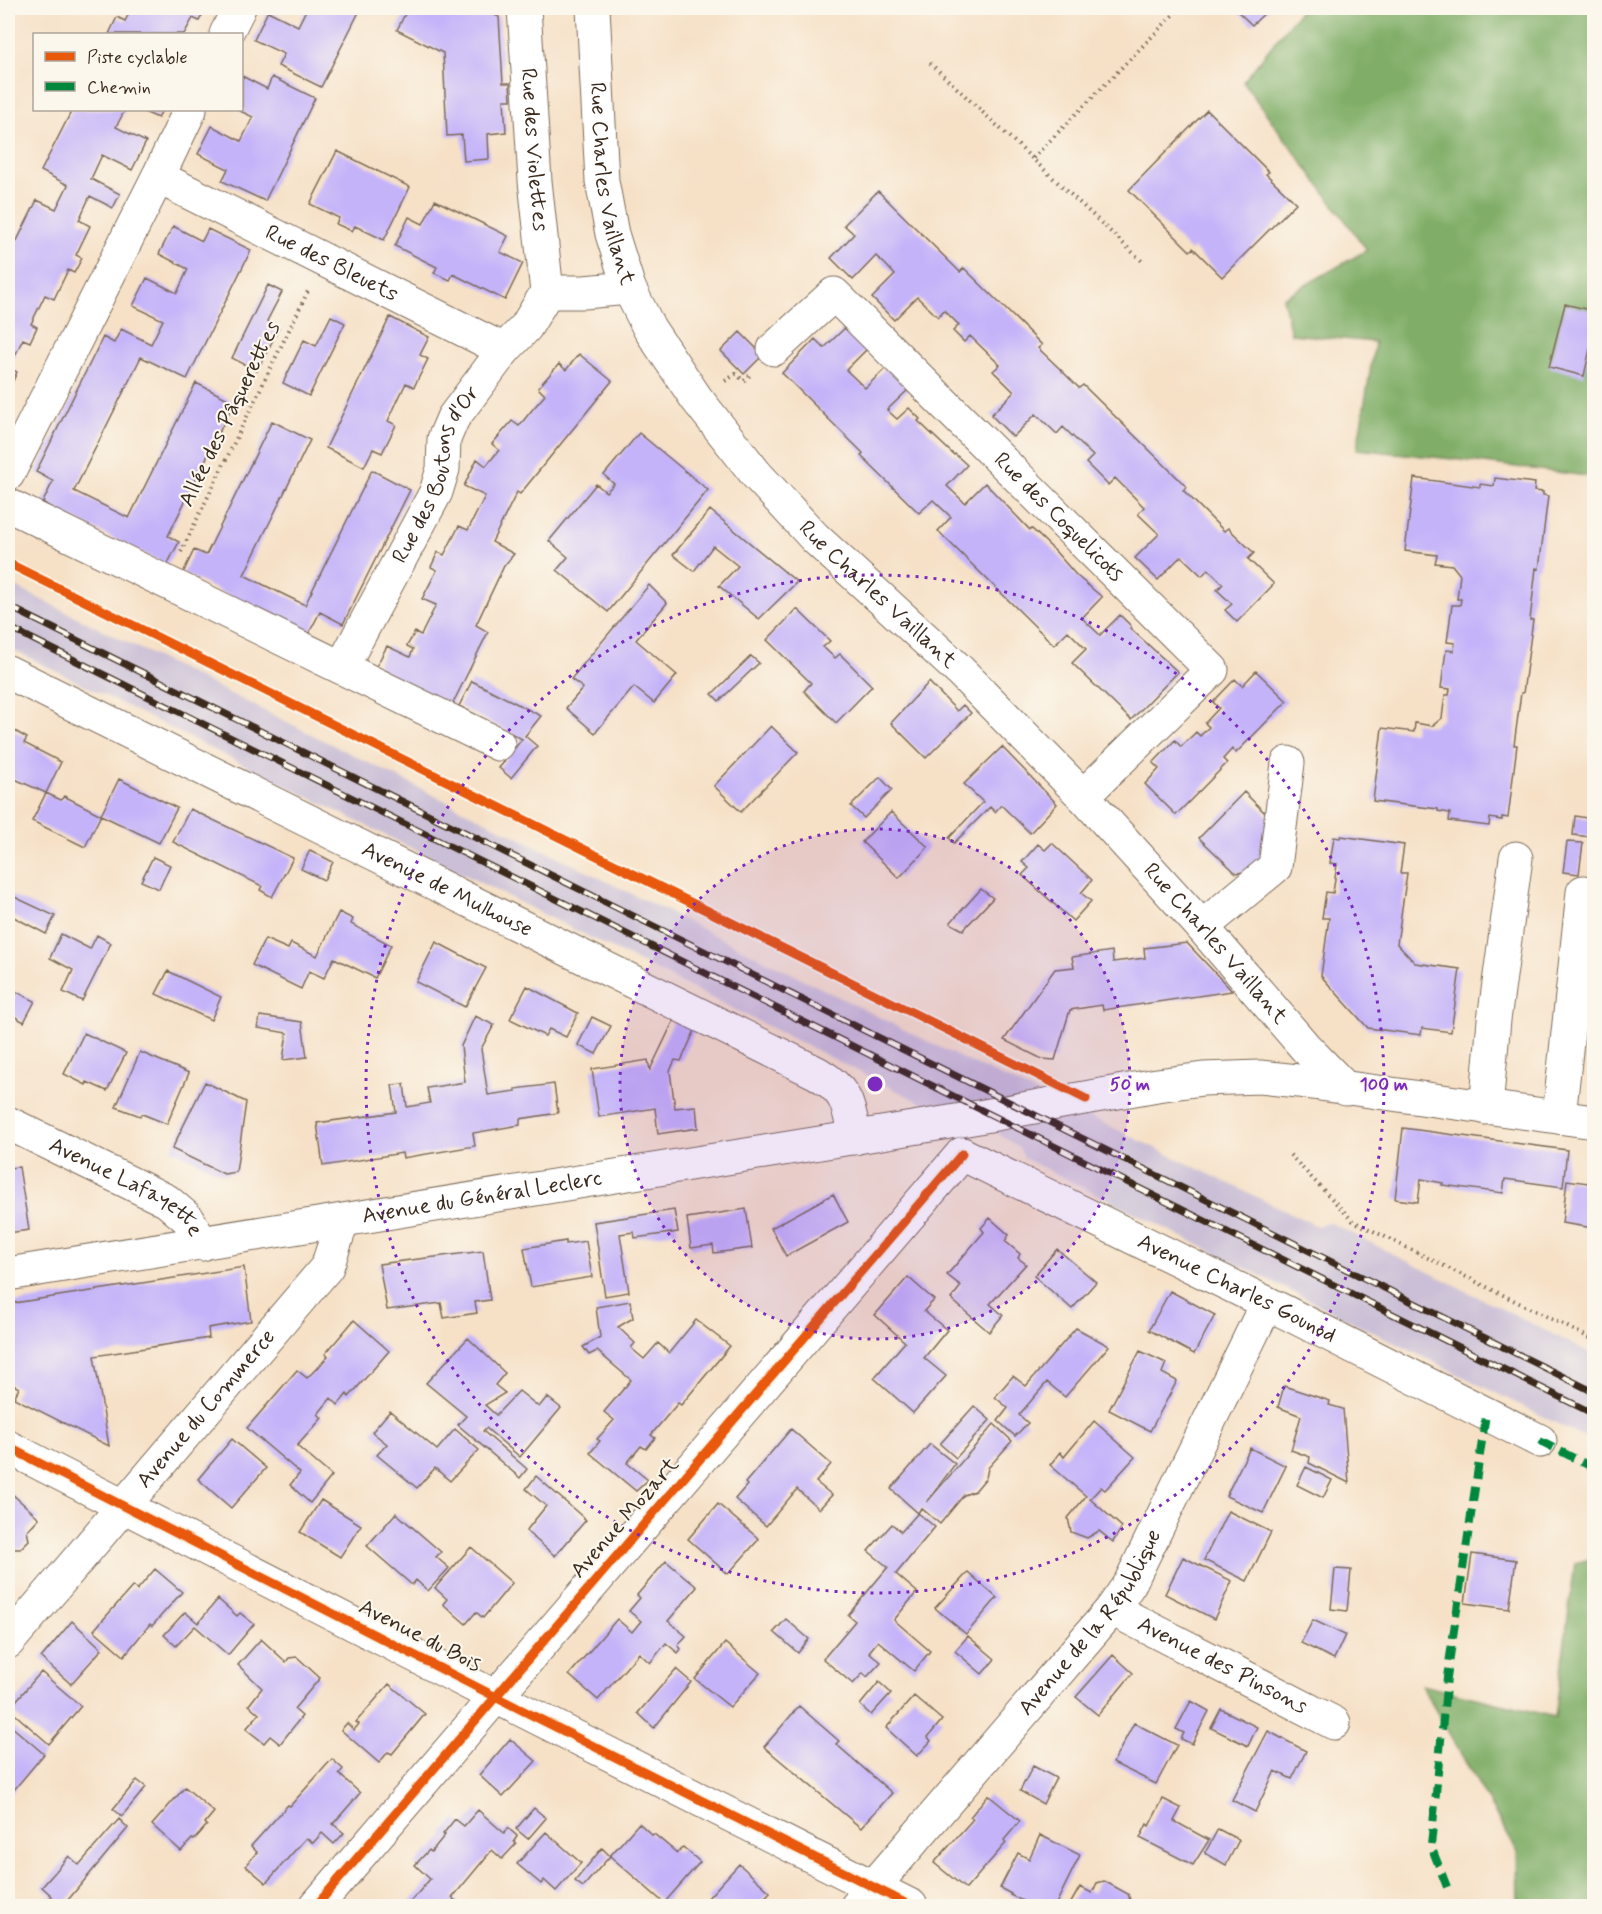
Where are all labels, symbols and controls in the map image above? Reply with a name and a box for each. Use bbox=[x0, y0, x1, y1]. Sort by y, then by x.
legend bbox=[33, 33, 243, 111]
text: Piste cyclable bbox=[87, 46, 188, 70]
street label: Rue des Violettes bbox=[514, 67, 554, 233]
text: Chemin bbox=[87, 76, 151, 100]
street label: Rue Charles Vaillant bbox=[583, 81, 641, 288]
street label: Rue des Bleuets bbox=[260, 219, 403, 309]
street label: Allée des Pâquerettes bbox=[173, 316, 287, 511]
street label: Rue des Boutons d'Or bbox=[386, 380, 486, 568]
street label: Rue des Coquelicots bbox=[987, 447, 1130, 588]
street label: Rue Charles Vaillant bbox=[792, 515, 962, 675]
street label: Avenue de Mulhouse bbox=[357, 836, 537, 944]
street label: Rue Charles Vaillant bbox=[1137, 857, 1293, 1030]
text: 50 m bbox=[1110, 1073, 1150, 1097]
text: 100 m bbox=[1360, 1073, 1408, 1097]
centre of rings bbox=[865, 1074, 885, 1094]
street label: Avenue Lafayette bbox=[44, 1131, 209, 1242]
street label: Avenue du Général Leclerc bbox=[360, 1164, 604, 1231]
street label: Avenue Charles Gounod bbox=[1133, 1228, 1341, 1350]
street label: Avenue du Commerce bbox=[131, 1324, 282, 1494]
street label: Avenue Mozart bbox=[565, 1452, 685, 1584]
street label: Avenue de la République bbox=[1012, 1525, 1168, 1722]
street label: Avenue du Bois bbox=[354, 1593, 486, 1679]
street label: Avenue des Pinsons bbox=[1133, 1610, 1312, 1721]

